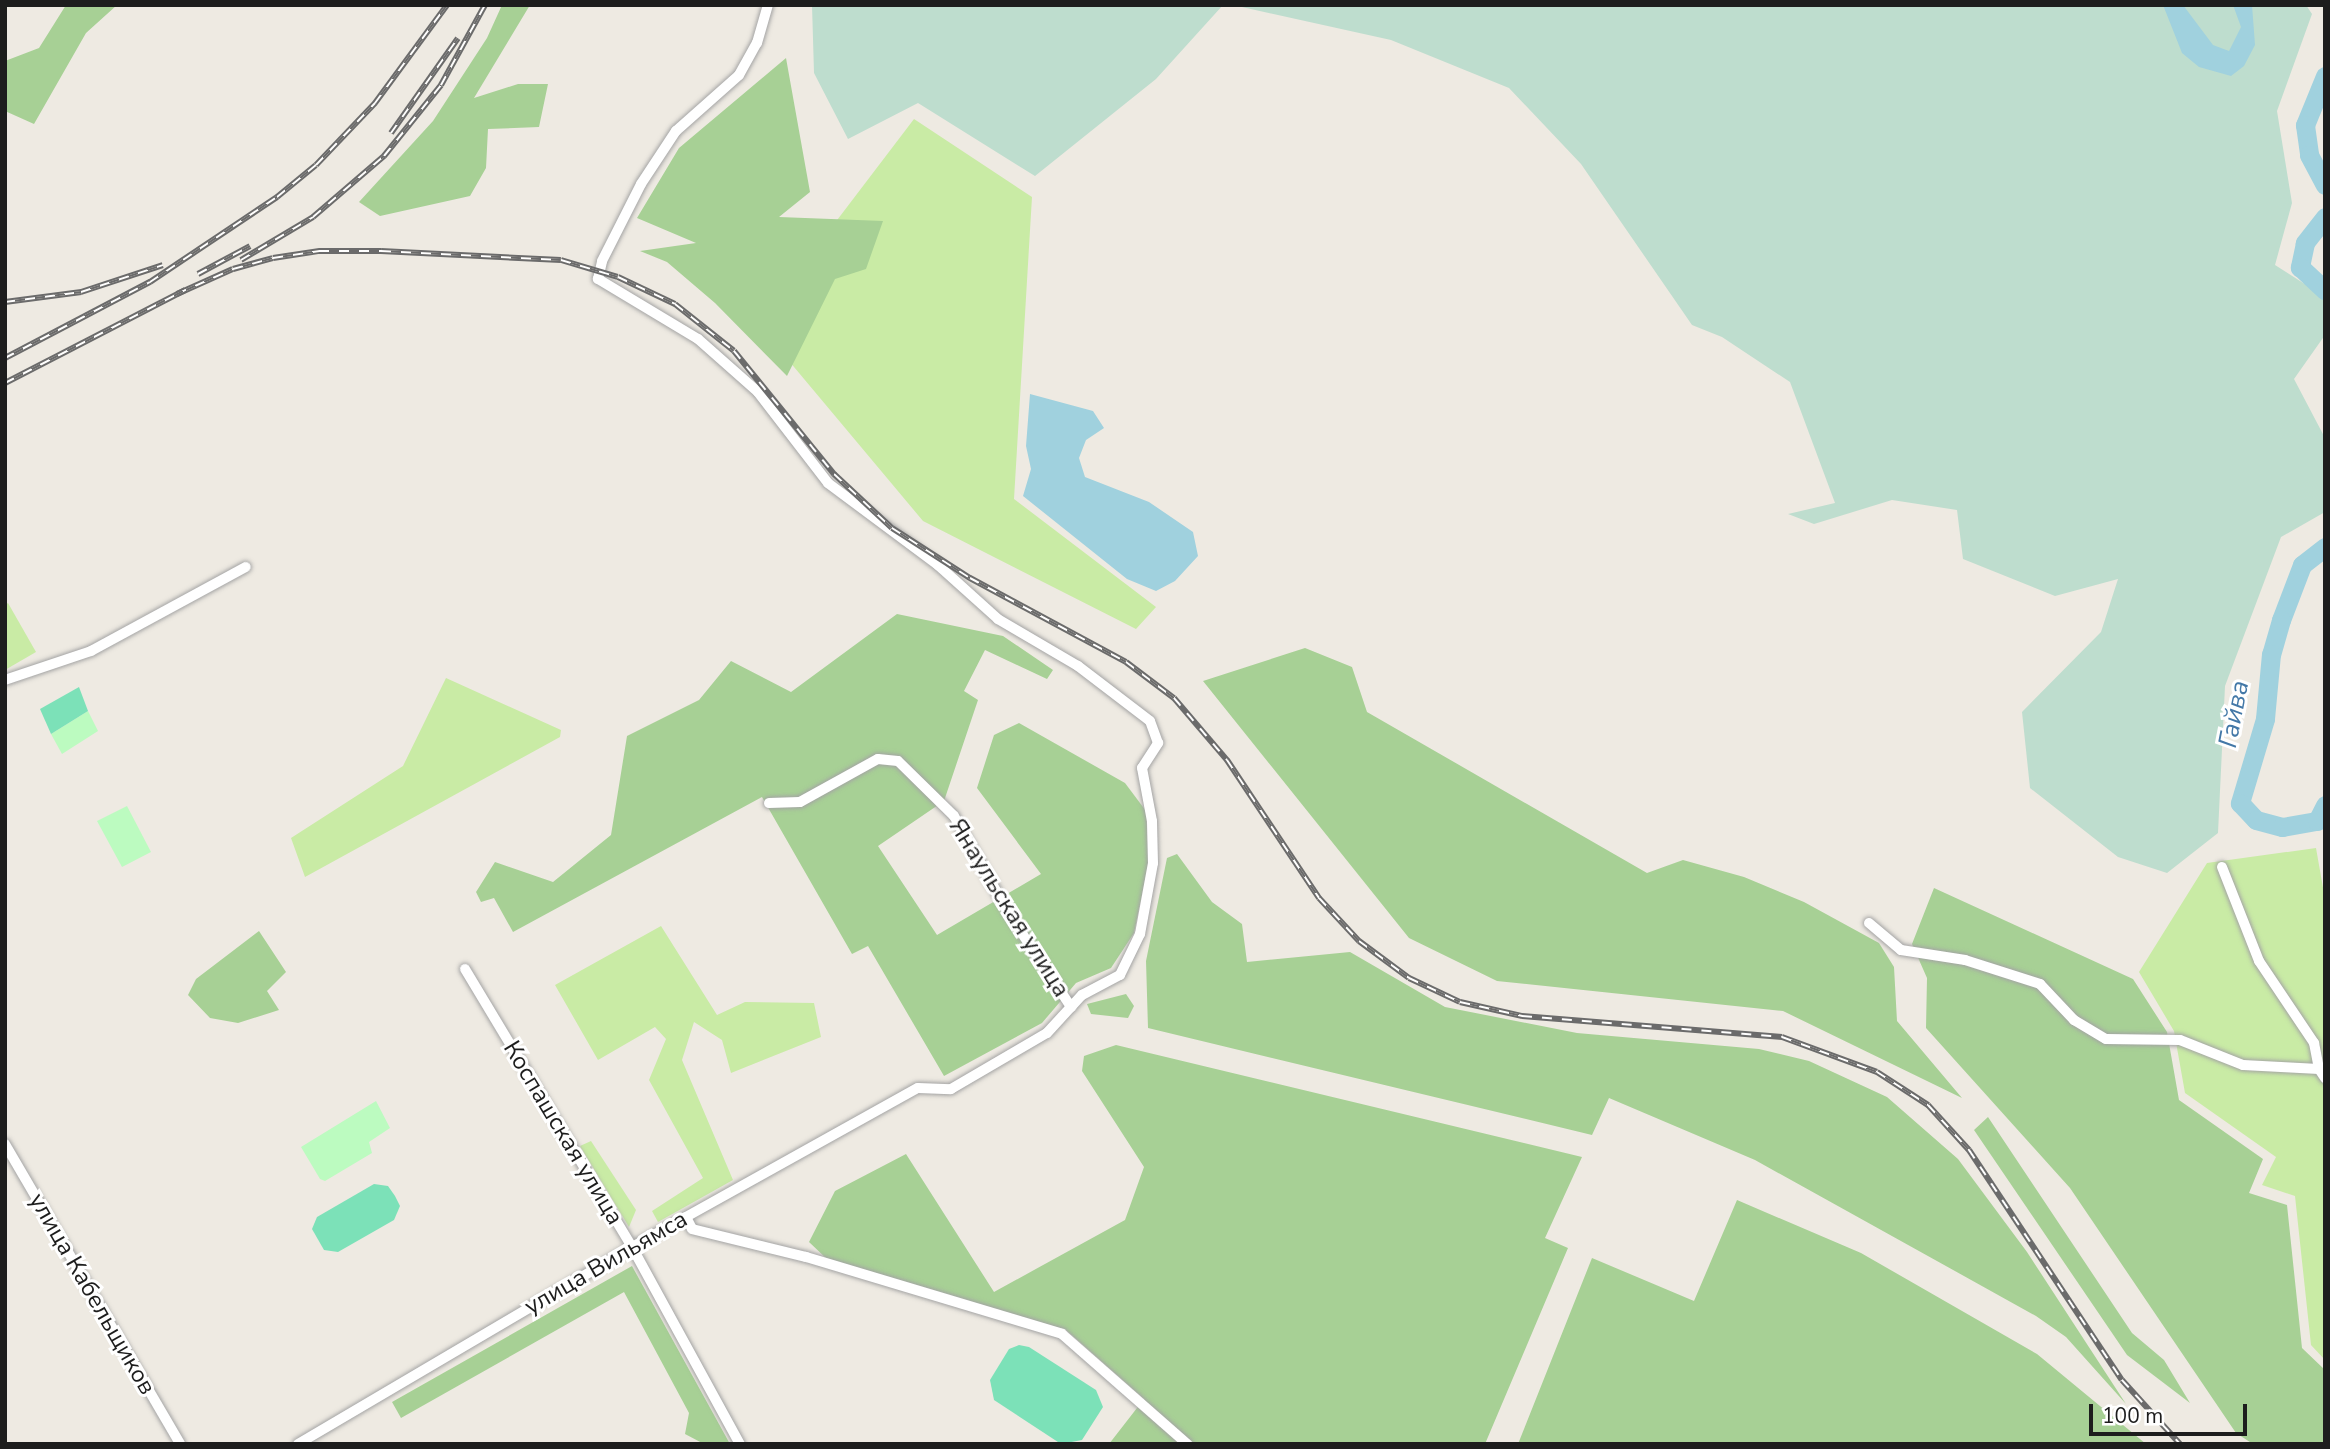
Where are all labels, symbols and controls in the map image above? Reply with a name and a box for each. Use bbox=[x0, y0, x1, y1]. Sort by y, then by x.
water label: Гайва bbox=[2212, 678, 2256, 750]
street label: Янаульская улица bbox=[943, 814, 1075, 1002]
street label: Коспашская улица bbox=[497, 1036, 629, 1230]
street label: улица Кабельщиков bbox=[23, 1188, 161, 1400]
street label: улица Вильямса bbox=[519, 1205, 693, 1321]
scale bar bbox=[2092, 1390, 2250, 1434]
text: 100 m bbox=[2102, 1402, 2163, 1430]

